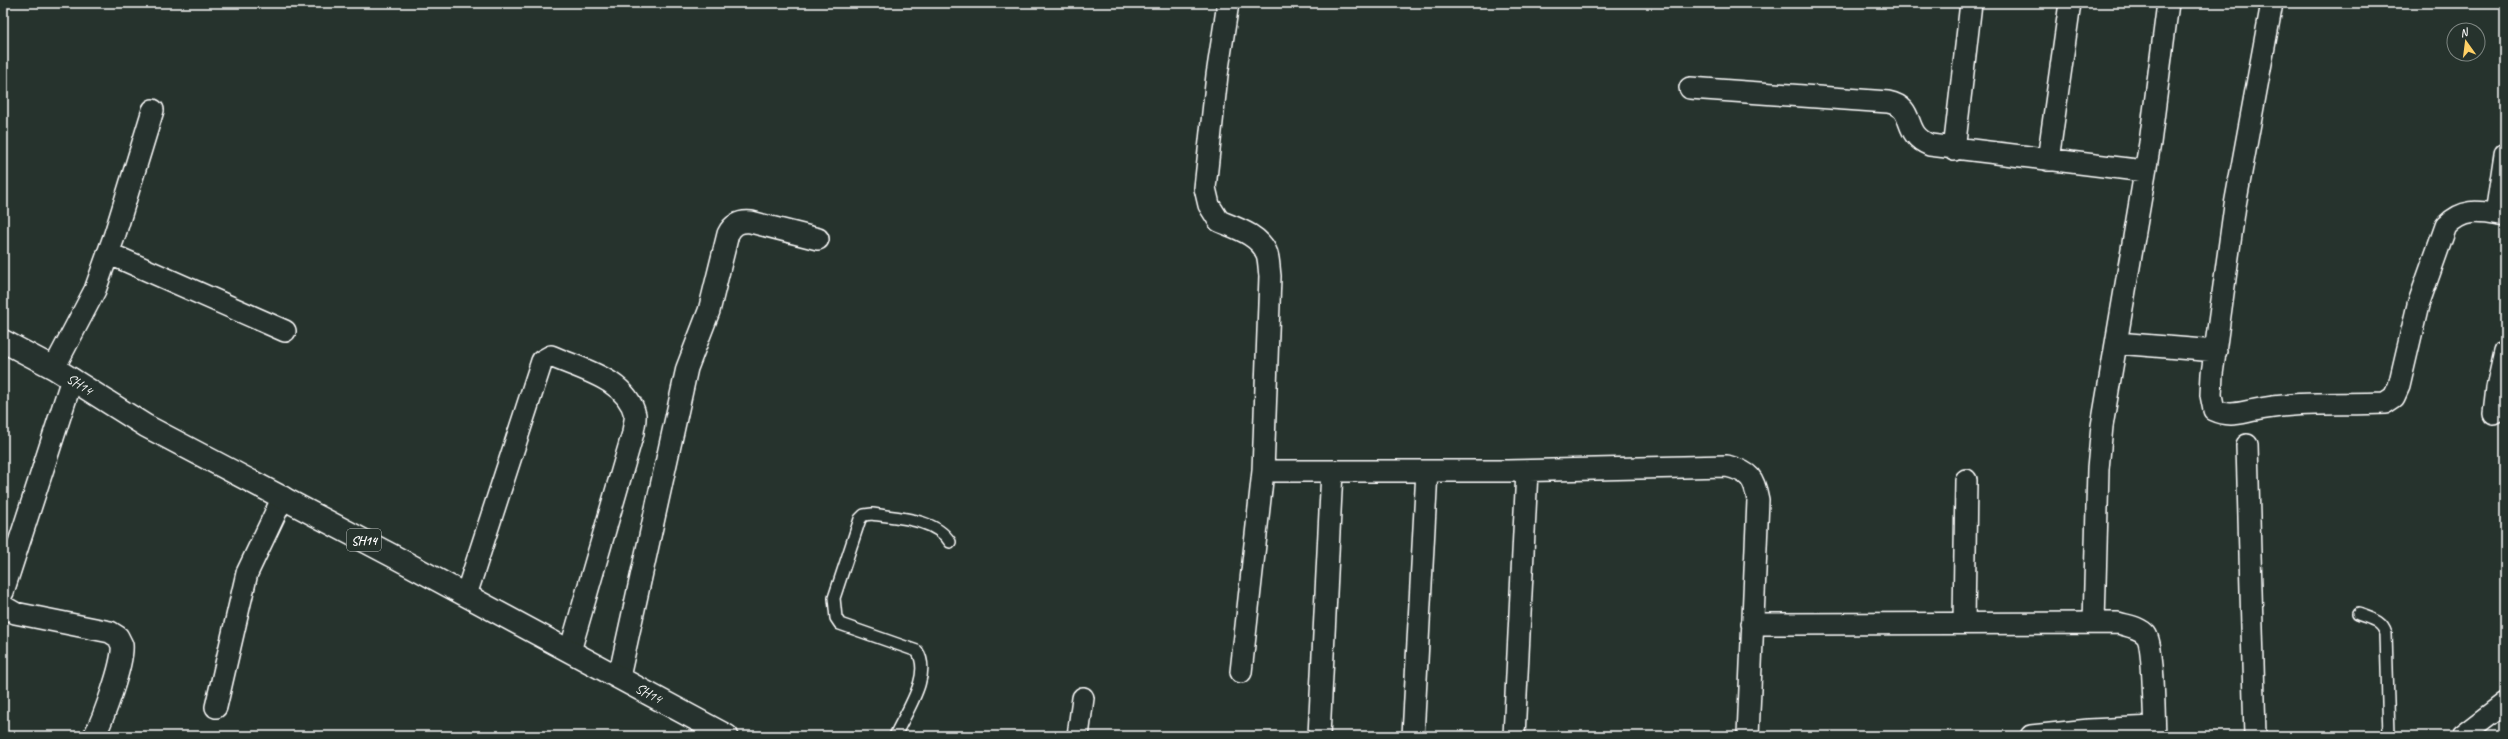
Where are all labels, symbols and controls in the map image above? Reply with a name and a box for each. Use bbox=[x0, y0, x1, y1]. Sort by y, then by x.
north arrow bbox=[2446, 22, 2486, 62]
text: N bbox=[2459, 24, 2471, 40]
street label: SH14 bbox=[64, 370, 97, 400]
road number: SH14 bbox=[347, 529, 381, 551]
street label: SH14 bbox=[633, 680, 666, 708]

